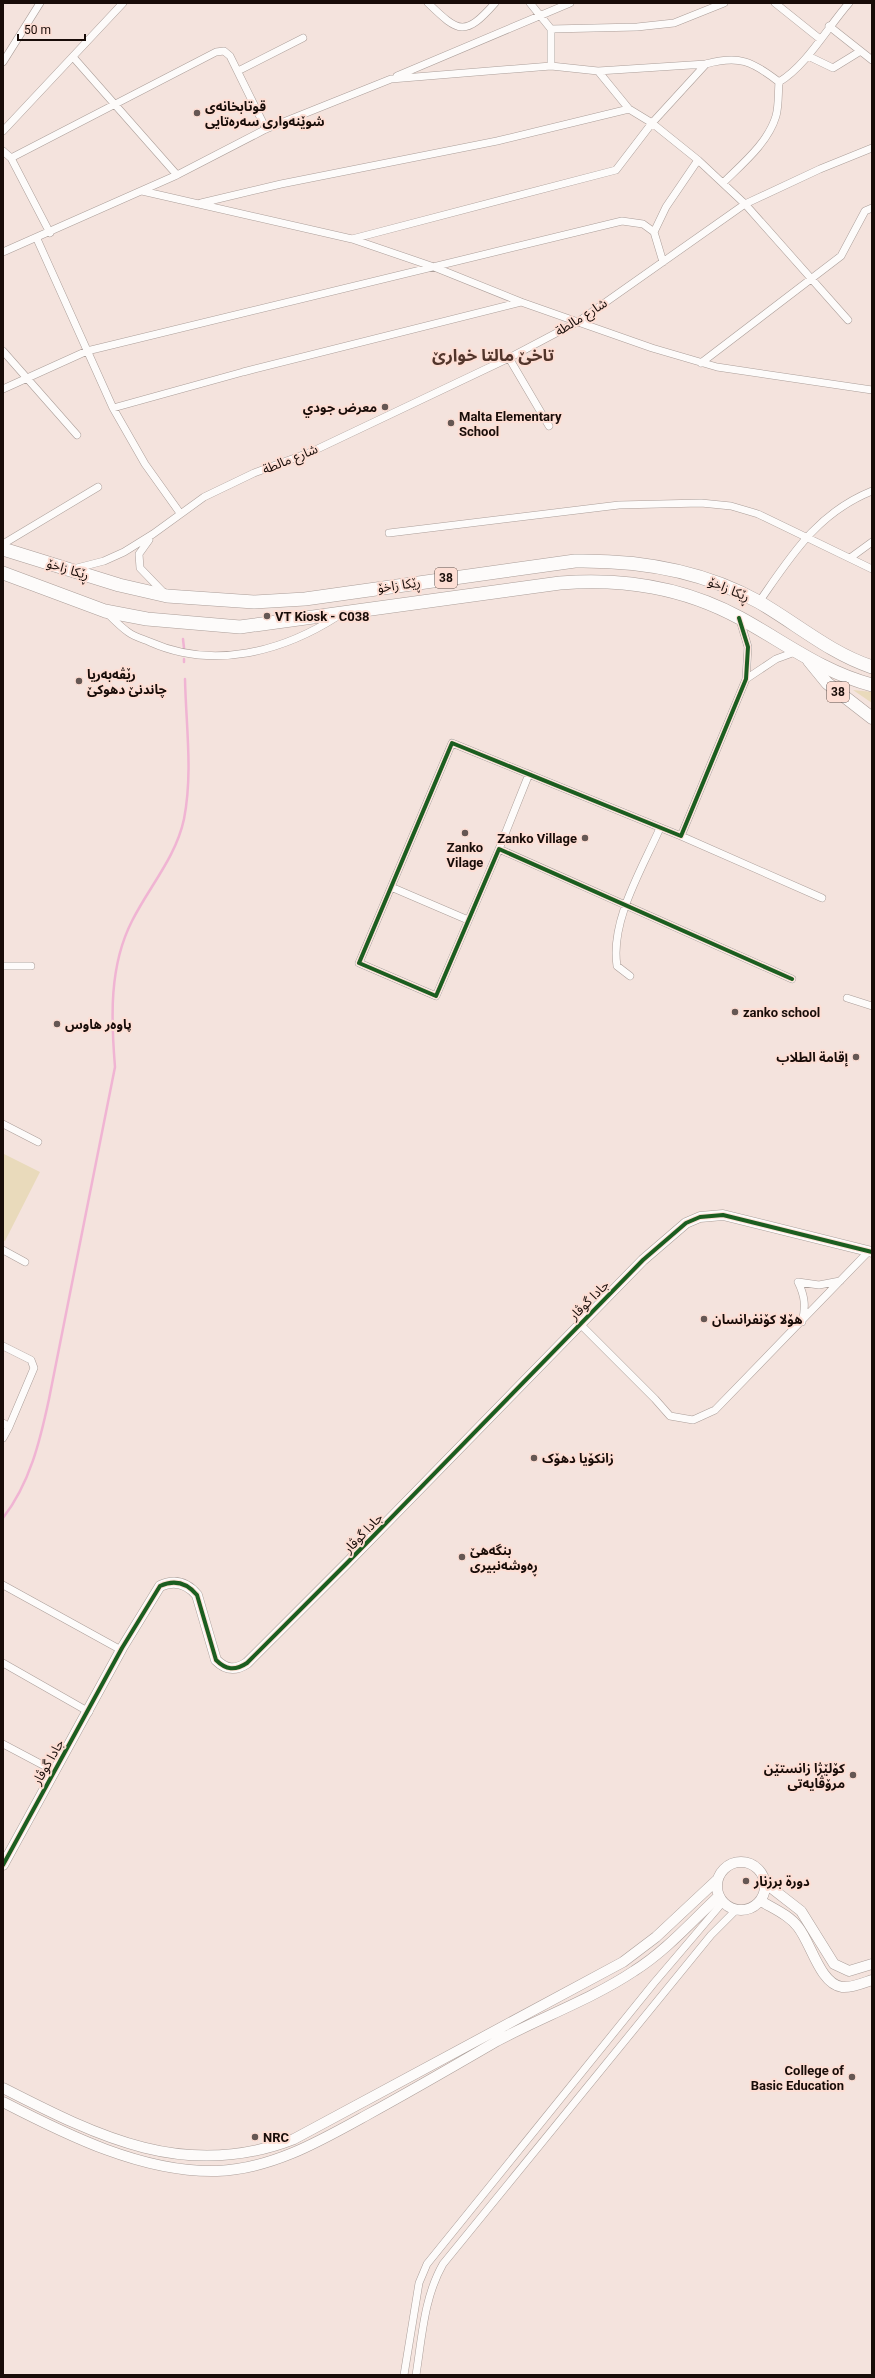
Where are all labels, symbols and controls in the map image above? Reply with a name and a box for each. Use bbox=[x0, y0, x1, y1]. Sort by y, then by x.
scale bar bbox=[18, 16, 85, 42]
text: 50 m bbox=[24, 23, 51, 37]
place label: قوتابخانەی شوێنەواری سەرەتایی bbox=[205, 99, 325, 129]
marker: قوتابخانەی شوێنەواری سەرەتایی bbox=[192, 108, 202, 118]
street label: شارع مالطة bbox=[552, 295, 611, 341]
district label: تاخێ مالتا خوارێ bbox=[432, 345, 554, 365]
place label: معرض جودي bbox=[303, 400, 377, 418]
marker: معرض جودي bbox=[380, 402, 390, 412]
place label: Malta Elementary School bbox=[459, 409, 562, 439]
marker: Malta Elementary School bbox=[446, 418, 456, 428]
street label: شارع مالطة bbox=[260, 441, 321, 480]
street label: ڕێکا زاخۆ bbox=[44, 556, 91, 586]
road number: 38 bbox=[435, 568, 457, 588]
street label: ڕێکا زاخۆ bbox=[705, 574, 752, 608]
street label: ڕێکا زاخۆ bbox=[377, 575, 422, 599]
place label: VT Kiosk - C038 bbox=[275, 609, 370, 624]
marker: VT Kiosk - C038 bbox=[262, 611, 272, 621]
place label: رێڤەبەریا چاندنێ دهوکێ bbox=[87, 667, 167, 697]
marker: رێڤەبەریا چاندنێ دهوکێ bbox=[74, 676, 84, 686]
road number: 38 bbox=[827, 682, 849, 702]
marker: Zanko Vilage bbox=[460, 828, 470, 838]
place label: Zanko Village bbox=[497, 831, 577, 846]
marker: Zanko Village bbox=[580, 833, 590, 843]
place label: Zanko Vilage bbox=[447, 840, 483, 870]
place label: zanko school bbox=[743, 1005, 820, 1020]
marker: zanko school bbox=[730, 1007, 740, 1017]
place label: پاوەر هاوس bbox=[65, 1017, 132, 1032]
marker: پاوەر هاوس bbox=[52, 1019, 62, 1029]
place label: إقامة الطلاب bbox=[776, 1050, 849, 1067]
marker: إقامة الطلاب bbox=[851, 1052, 861, 1062]
street label: جادا گوڤار bbox=[565, 1277, 612, 1324]
place label: هۆلا كۆنفرانسان bbox=[712, 1312, 803, 1327]
marker: هۆلا كۆنفرانسان bbox=[699, 1314, 709, 1324]
place label: زانکۆیا دهۆک bbox=[542, 1451, 614, 1466]
marker: زانکۆیا دهۆک bbox=[529, 1453, 539, 1463]
street label: جادا گوڤار bbox=[340, 1510, 386, 1557]
place label: بنگه‌هێ ڕه‌وشه‌نبیرى bbox=[470, 1543, 538, 1576]
marker: بنگه‌هێ ڕه‌وشه‌نبیرى bbox=[457, 1552, 467, 1562]
street label: جادا گوڤار bbox=[29, 1736, 67, 1788]
place label: كۆلێژا زانستێن مرۆڤایەتی bbox=[764, 1761, 845, 1791]
marker: كۆلێژا زانستێن مرۆڤایەتی bbox=[848, 1770, 858, 1780]
place label: دورة برزنار bbox=[753, 1874, 810, 1889]
marker: دورة برزنار bbox=[741, 1876, 751, 1886]
place label: College of Basic Education bbox=[751, 2063, 844, 2093]
marker: College of Basic Education bbox=[847, 2072, 857, 2082]
place label: NRC bbox=[263, 2130, 290, 2145]
marker: NRC bbox=[250, 2132, 260, 2142]

